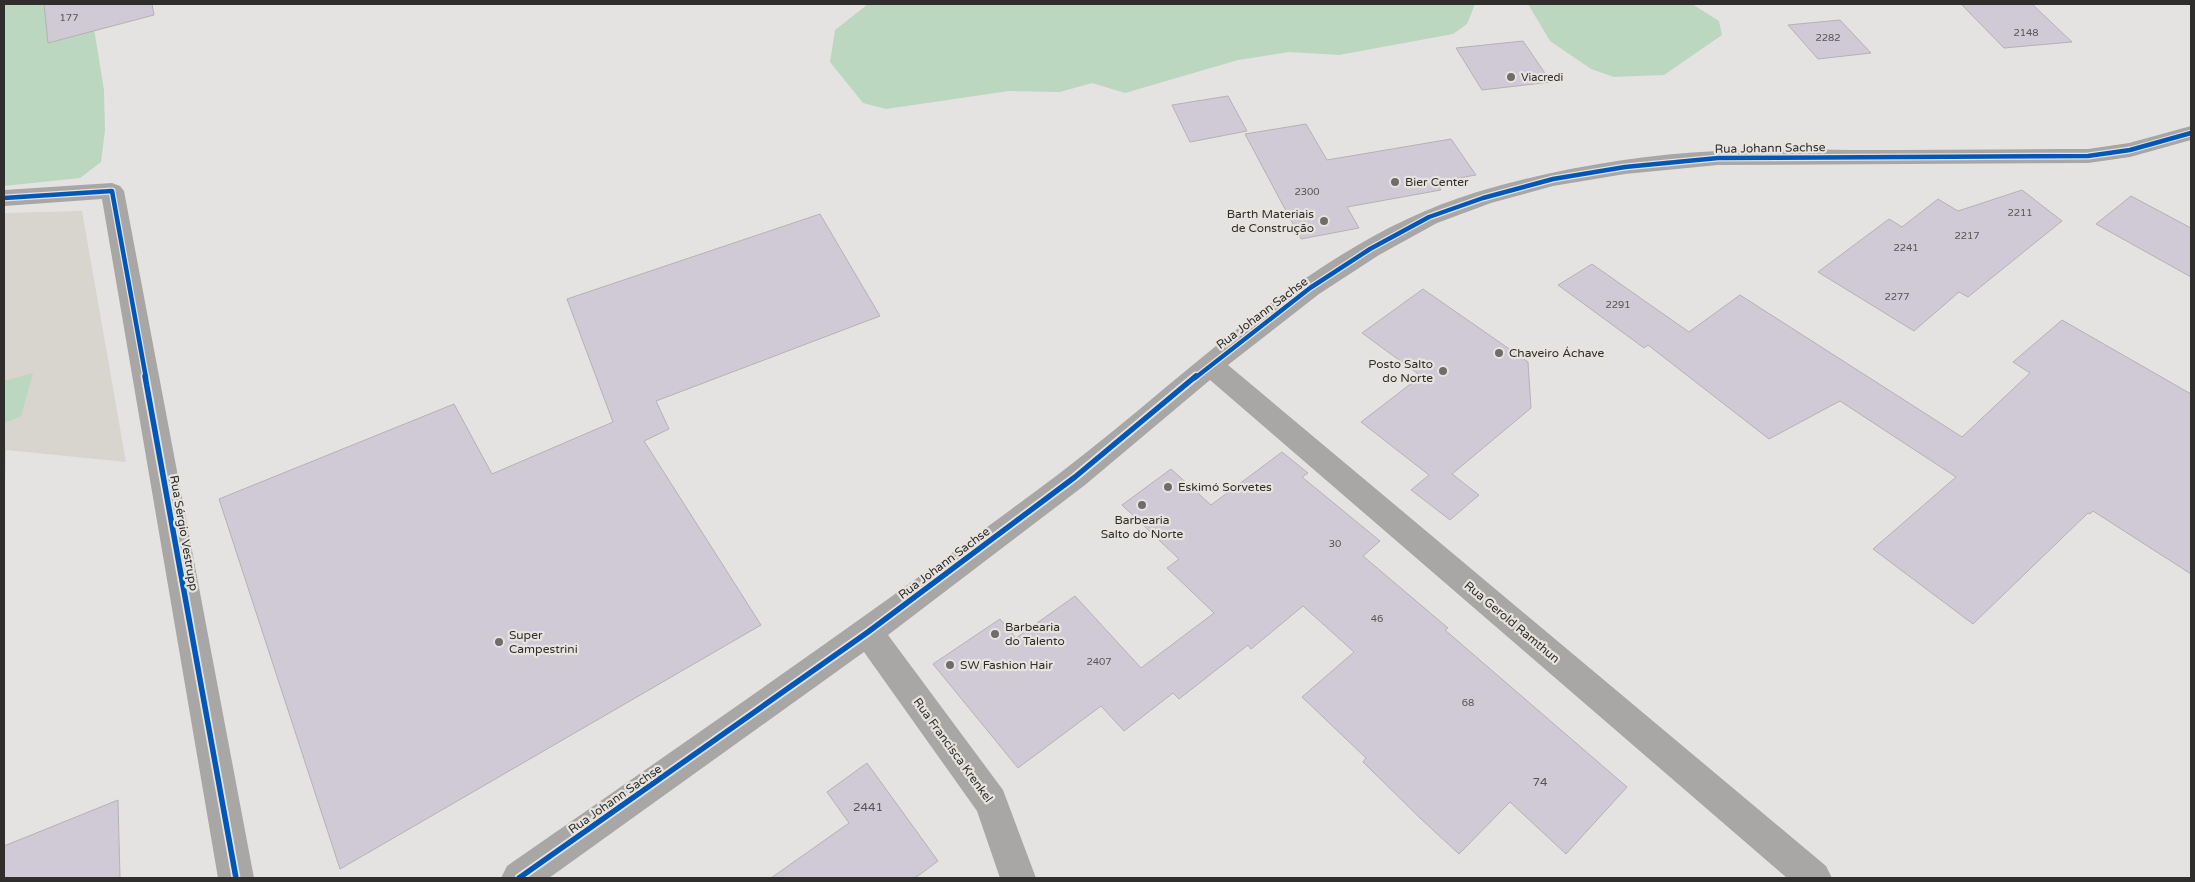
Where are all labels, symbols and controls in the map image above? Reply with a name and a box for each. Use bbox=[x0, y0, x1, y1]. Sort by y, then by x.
house number: 177 bbox=[60, 12, 78, 24]
house number: 2148 bbox=[2013, 27, 2039, 39]
house number: 2282 bbox=[1815, 32, 1841, 44]
marker: Viacredi bbox=[1505, 71, 1517, 83]
place label: Viacredi bbox=[1521, 71, 1563, 84]
street label: Rua Johann Sachse bbox=[1714, 140, 1826, 156]
place label: Bier Center bbox=[1405, 175, 1469, 189]
marker: Bier Center bbox=[1389, 176, 1401, 188]
house number: 2300 bbox=[1294, 186, 1320, 198]
place label: Barth Materiais de Construção bbox=[1227, 207, 1314, 235]
house number: 2211 bbox=[2007, 207, 2033, 219]
marker: Barth Materiais de Construção bbox=[1318, 215, 1330, 227]
house number: 2217 bbox=[1954, 230, 1980, 242]
house number: 2241 bbox=[1893, 242, 1919, 254]
street label: Rua Johann Sachse bbox=[1214, 274, 1311, 352]
house number: 2277 bbox=[1884, 291, 1910, 303]
house number: 2291 bbox=[1605, 299, 1631, 311]
place label: Chaveiro Áchave bbox=[1509, 346, 1605, 360]
marker: Chaveiro Áchave bbox=[1493, 347, 1505, 359]
place label: Posto Salto do Norte bbox=[1368, 357, 1433, 385]
marker: Posto Salto do Norte bbox=[1437, 365, 1449, 377]
street label: Rua Sérgio Vestrupp bbox=[167, 474, 201, 592]
place label: Eskimó Sorvetes bbox=[1178, 480, 1272, 494]
marker: Eskimó Sorvetes bbox=[1162, 481, 1174, 493]
marker: Barbearia Salto do Norte bbox=[1136, 499, 1148, 511]
place label: Barbearia Salto do Norte bbox=[1101, 513, 1184, 541]
street label: Rua Johann Sachse bbox=[896, 524, 993, 602]
house number: 30 bbox=[1329, 538, 1341, 550]
street label: Rua Gerold Ramthun bbox=[1462, 578, 1562, 666]
house number: 46 bbox=[1371, 613, 1383, 625]
place label: Barbearia do Talento bbox=[1005, 620, 1065, 648]
place label: Super Campestrini bbox=[509, 628, 578, 656]
marker: Barbearia do Talento bbox=[989, 628, 1001, 640]
marker: Super Campestrini bbox=[493, 636, 505, 648]
house number: 2407 bbox=[1086, 656, 1112, 668]
place label: SW Fashion Hair bbox=[960, 658, 1053, 672]
marker: SW Fashion Hair bbox=[944, 659, 956, 671]
street label: Rua Francisca Krenkel bbox=[910, 695, 996, 805]
house number: 68 bbox=[1462, 697, 1474, 709]
street label: Rua Johann Sachse bbox=[566, 761, 665, 837]
house number: 74 bbox=[1532, 775, 1548, 789]
house number: 2441 bbox=[853, 800, 883, 814]

